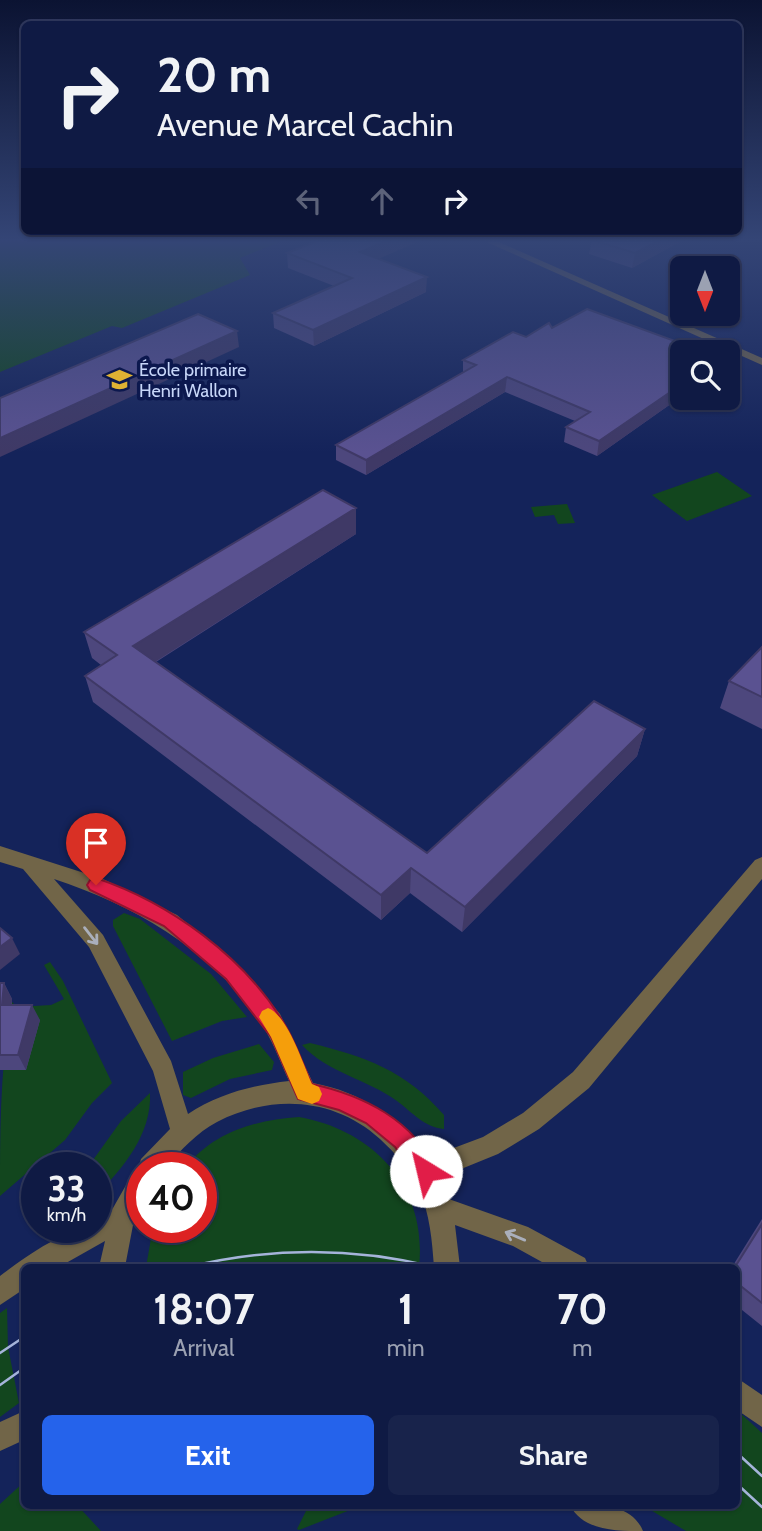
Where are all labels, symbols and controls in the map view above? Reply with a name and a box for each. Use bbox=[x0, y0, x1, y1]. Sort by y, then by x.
text: 20 m bbox=[157, 45, 271, 104]
icon: right bbox=[42, 49, 133, 140]
text: Avenue Marcel Cachin bbox=[157, 105, 454, 144]
icon: left bbox=[290, 182, 328, 220]
icon: ahead bbox=[363, 182, 401, 220]
icon: right bbox=[436, 182, 474, 220]
north arrow bbox=[670, 256, 740, 326]
map controls bbox=[670, 256, 740, 410]
button: search bbox=[670, 340, 740, 410]
place label: École primaire Henri Wallon bbox=[139, 359, 247, 402]
school or university icon: École primaire Henri Wallon bbox=[105, 366, 133, 394]
pin bbox=[66, 813, 126, 885]
icon: arrive bbox=[77, 824, 115, 862]
one-way arrow bbox=[83, 927, 98, 945]
position arrow bbox=[389, 1134, 463, 1208]
speed limit sign: 40 bbox=[126, 1152, 217, 1243]
text: 33 bbox=[48, 1167, 85, 1210]
text: km/h bbox=[47, 1204, 86, 1226]
one-way arrow bbox=[505, 1228, 527, 1241]
text: 18:07 bbox=[153, 1283, 255, 1335]
text: 1 bbox=[398, 1283, 414, 1335]
text: 70 bbox=[557, 1283, 608, 1335]
text: Arrival bbox=[173, 1334, 235, 1362]
text: min bbox=[387, 1334, 425, 1362]
text: m bbox=[572, 1334, 592, 1362]
button: Exit bbox=[42, 1415, 374, 1495]
button: Share bbox=[388, 1415, 719, 1495]

